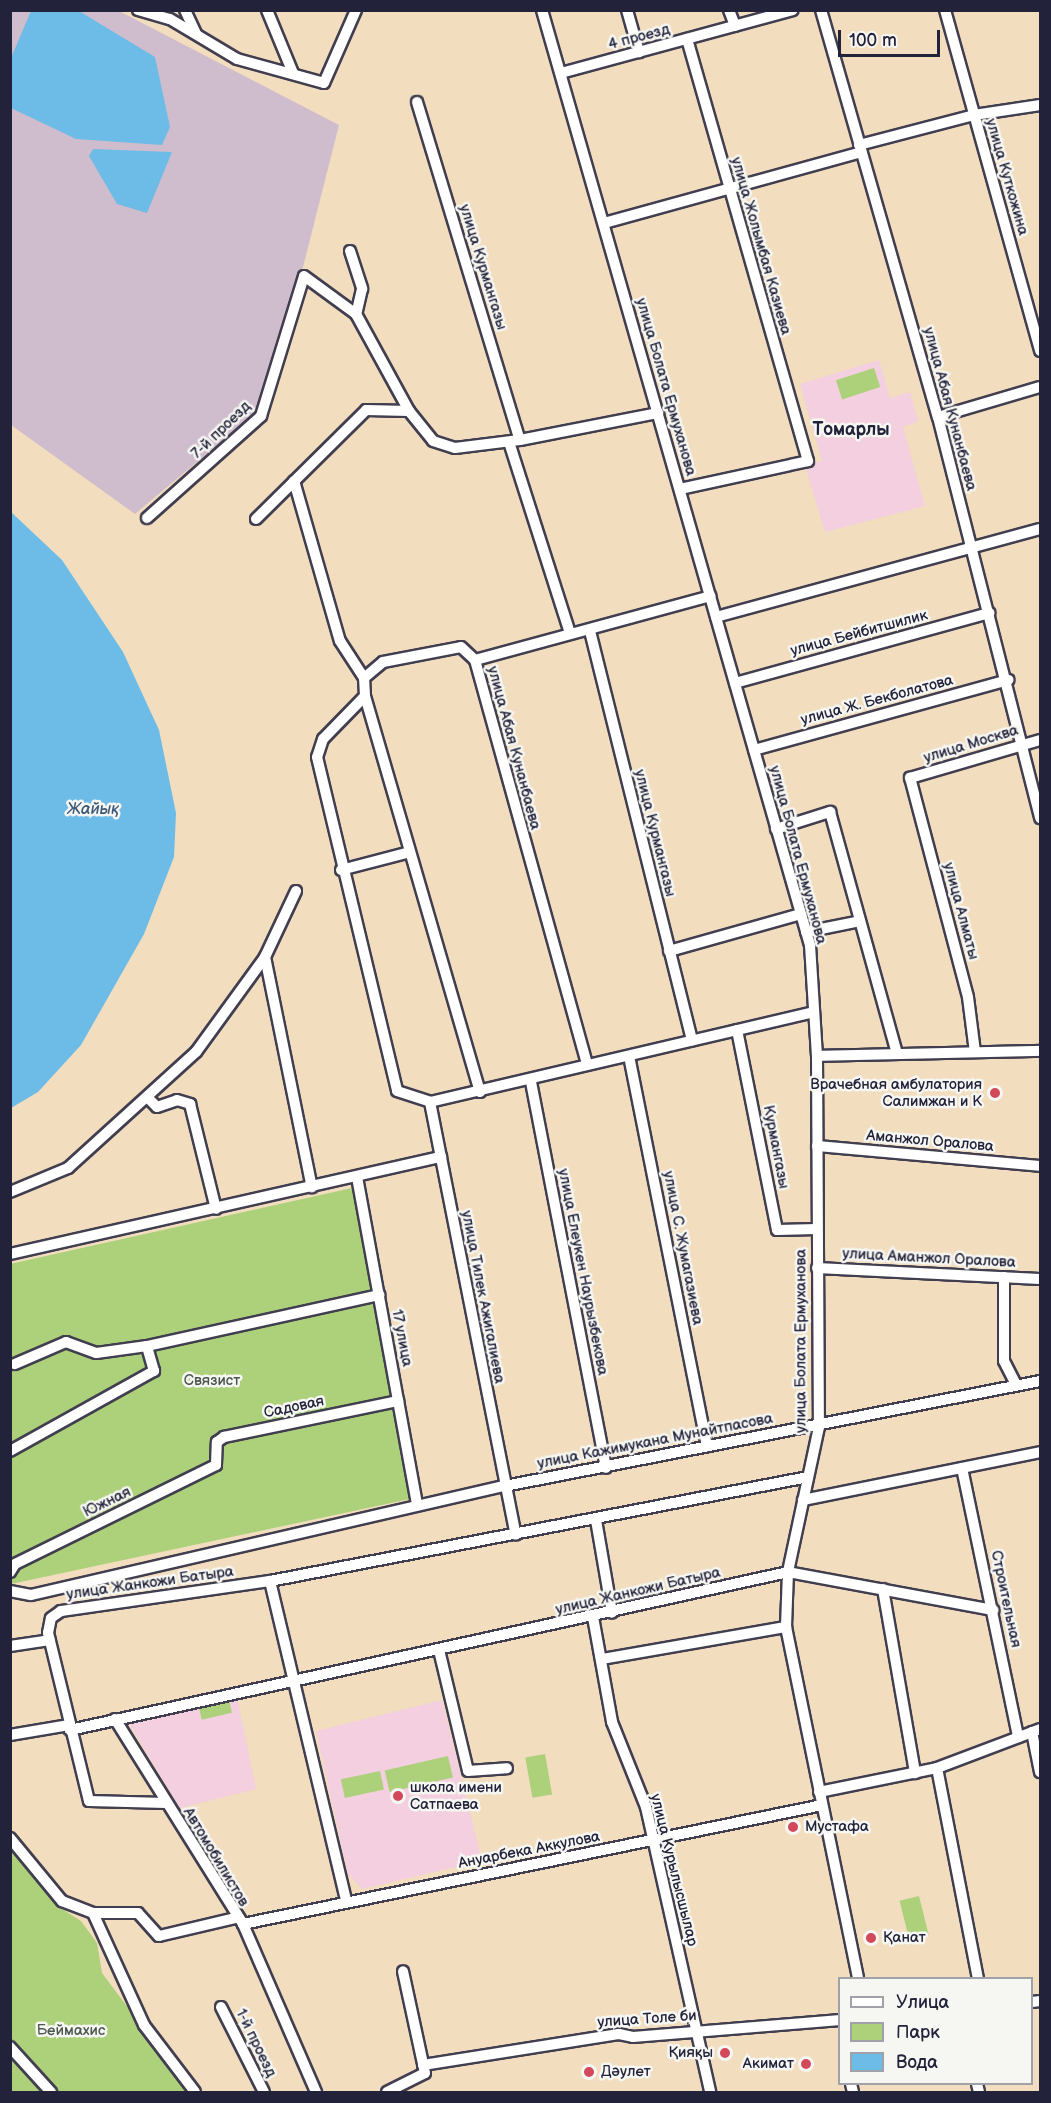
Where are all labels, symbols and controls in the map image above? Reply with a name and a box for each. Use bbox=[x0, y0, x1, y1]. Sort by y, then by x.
scale bar bbox=[841, 18, 943, 56]
street label: 4 проезд bbox=[606, 20, 672, 54]
text: 100 m bbox=[849, 30, 897, 51]
street label: улица Куткожина bbox=[982, 117, 1032, 237]
street label: улица Жолымбая Казиева bbox=[727, 155, 795, 337]
street label: улица Курмангазы bbox=[455, 202, 511, 332]
street label: улица Болата Ермуханова bbox=[632, 296, 700, 478]
street label: улица Абая Кунанбаева bbox=[919, 325, 981, 493]
street label: 7-й проезд bbox=[188, 397, 254, 463]
district label: Томарлы bbox=[812, 419, 890, 441]
street label: улица Бейбитшилик bbox=[788, 606, 930, 660]
street label: улица Абая Кунанбаева bbox=[483, 664, 545, 832]
street label: улица Ж. Бекболатова bbox=[799, 671, 955, 729]
street label: улица Москва bbox=[922, 721, 1020, 767]
street label: улица Болата Ермуханова bbox=[765, 764, 831, 946]
street label: улица Курмангазы bbox=[631, 768, 679, 898]
water label: Жайық bbox=[67, 800, 119, 820]
street label: улица Алматы bbox=[939, 861, 983, 961]
place label: Врачебная амбулатория Салимжан и К bbox=[810, 1075, 982, 1110]
marker: Врачебная амбулатория Салимжан и К bbox=[986, 1084, 1004, 1102]
street label: Курмангазы bbox=[759, 1104, 793, 1190]
street label: Аманжол Оралова bbox=[865, 1126, 995, 1156]
street label: улица Елеукен Наурызбекова bbox=[554, 1167, 612, 1377]
street label: улица С. Жумагазиева bbox=[659, 1169, 707, 1327]
street label: улица Тилек Ажигалиева bbox=[457, 1209, 509, 1385]
street label: улица Аманжол Оралова bbox=[842, 1244, 1016, 1272]
street label: улица Болата Ермуханова bbox=[792, 1249, 810, 1433]
street label: 17 улица bbox=[388, 1307, 416, 1369]
park label: Связист bbox=[184, 1372, 240, 1390]
street label: Садовая bbox=[262, 1392, 326, 1422]
street label: улица Кажимукана Мунайтпасова bbox=[536, 1409, 774, 1473]
street label: Южная bbox=[80, 1483, 134, 1521]
street label: Строительная bbox=[987, 1549, 1025, 1649]
street label: улица Жанкожи Батыра bbox=[65, 1562, 235, 1604]
street label: улица Жанкожи Батыра bbox=[554, 1563, 722, 1619]
place label: школа имени Сатпаева bbox=[410, 1778, 502, 1813]
marker: школа имени Сатпаева bbox=[391, 1789, 405, 1803]
street label: улица Курылысшылар bbox=[646, 1792, 702, 1948]
street label: Автомобилистов bbox=[179, 1804, 253, 1910]
place label: Мустафа bbox=[805, 1818, 869, 1836]
marker: Мустафа bbox=[786, 1820, 800, 1834]
street label: Ануарбека Аккулова bbox=[457, 1827, 601, 1873]
place label: Қанат bbox=[883, 1929, 926, 1947]
marker: Қанат bbox=[864, 1931, 878, 1945]
legend bbox=[838, 1977, 1033, 2085]
text: Улица bbox=[896, 1992, 949, 2013]
street label: 1-й проезд bbox=[232, 2006, 280, 2080]
street label: улица Толе би bbox=[597, 2007, 697, 2031]
park label: Беймахис bbox=[37, 2022, 105, 2040]
text: Парк bbox=[896, 2022, 940, 2043]
place label: Қияқы bbox=[669, 2044, 713, 2062]
marker: Қияқы bbox=[718, 2046, 732, 2060]
text: Вода bbox=[896, 2052, 938, 2073]
place label: Акимат bbox=[743, 2055, 794, 2073]
marker: Акимат bbox=[799, 2057, 813, 2071]
place label: Дәулет bbox=[601, 2063, 651, 2081]
marker: Дәулет bbox=[582, 2065, 596, 2079]

